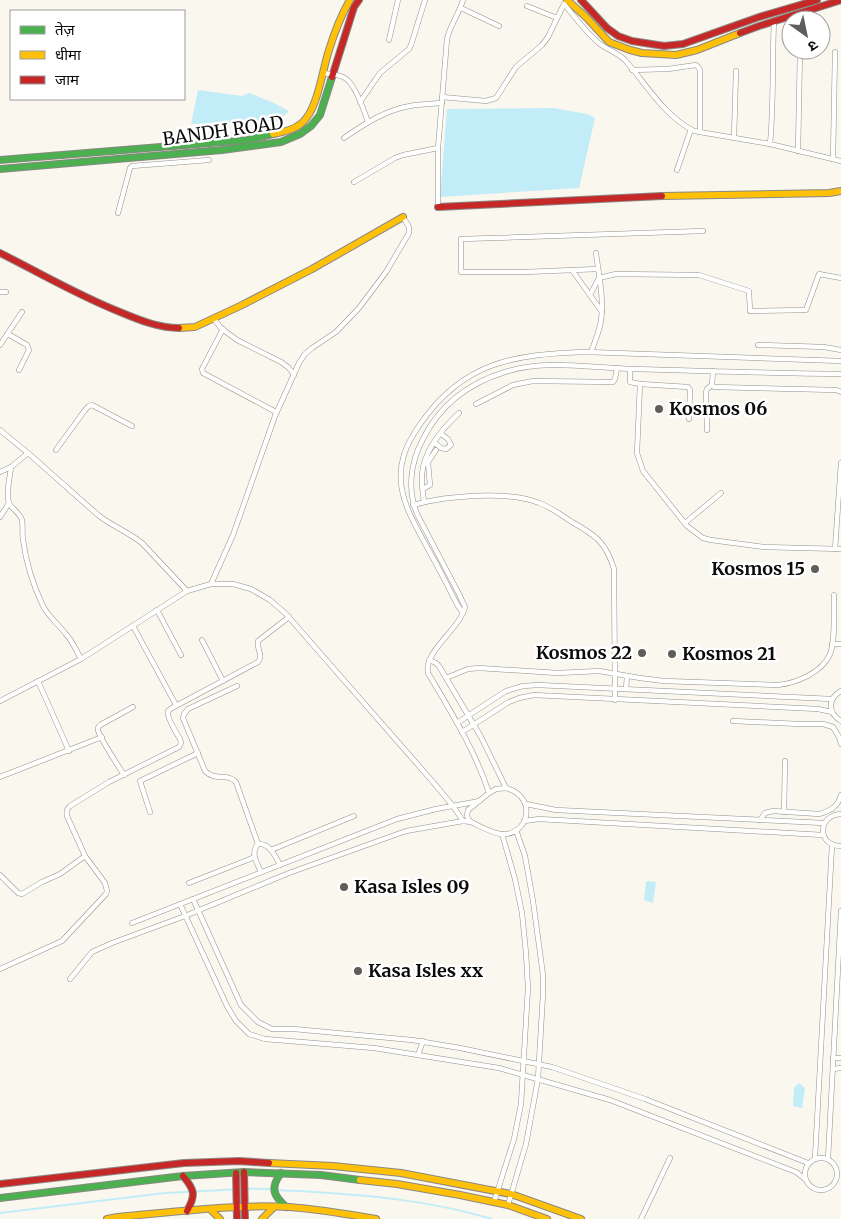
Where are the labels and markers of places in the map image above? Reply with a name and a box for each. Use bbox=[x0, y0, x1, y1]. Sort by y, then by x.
place label: Kosmos 06 bbox=[669, 397, 767, 420]
marker: Kosmos 06 bbox=[653, 403, 665, 415]
place label: Kosmos 15 bbox=[711, 557, 805, 580]
marker: Kosmos 15 bbox=[809, 563, 821, 575]
place label: Kosmos 22 bbox=[536, 641, 632, 664]
place label: Kosmos 21 bbox=[682, 642, 776, 665]
marker: Kosmos 22 bbox=[636, 647, 648, 659]
marker: Kosmos 21 bbox=[666, 648, 678, 660]
place label: Kasa Isles 09 bbox=[354, 875, 469, 898]
marker: Kasa Isles 09 bbox=[338, 881, 350, 893]
place label: Kasa Isles xx bbox=[368, 959, 483, 982]
marker: Kasa Isles xx bbox=[352, 965, 364, 977]

